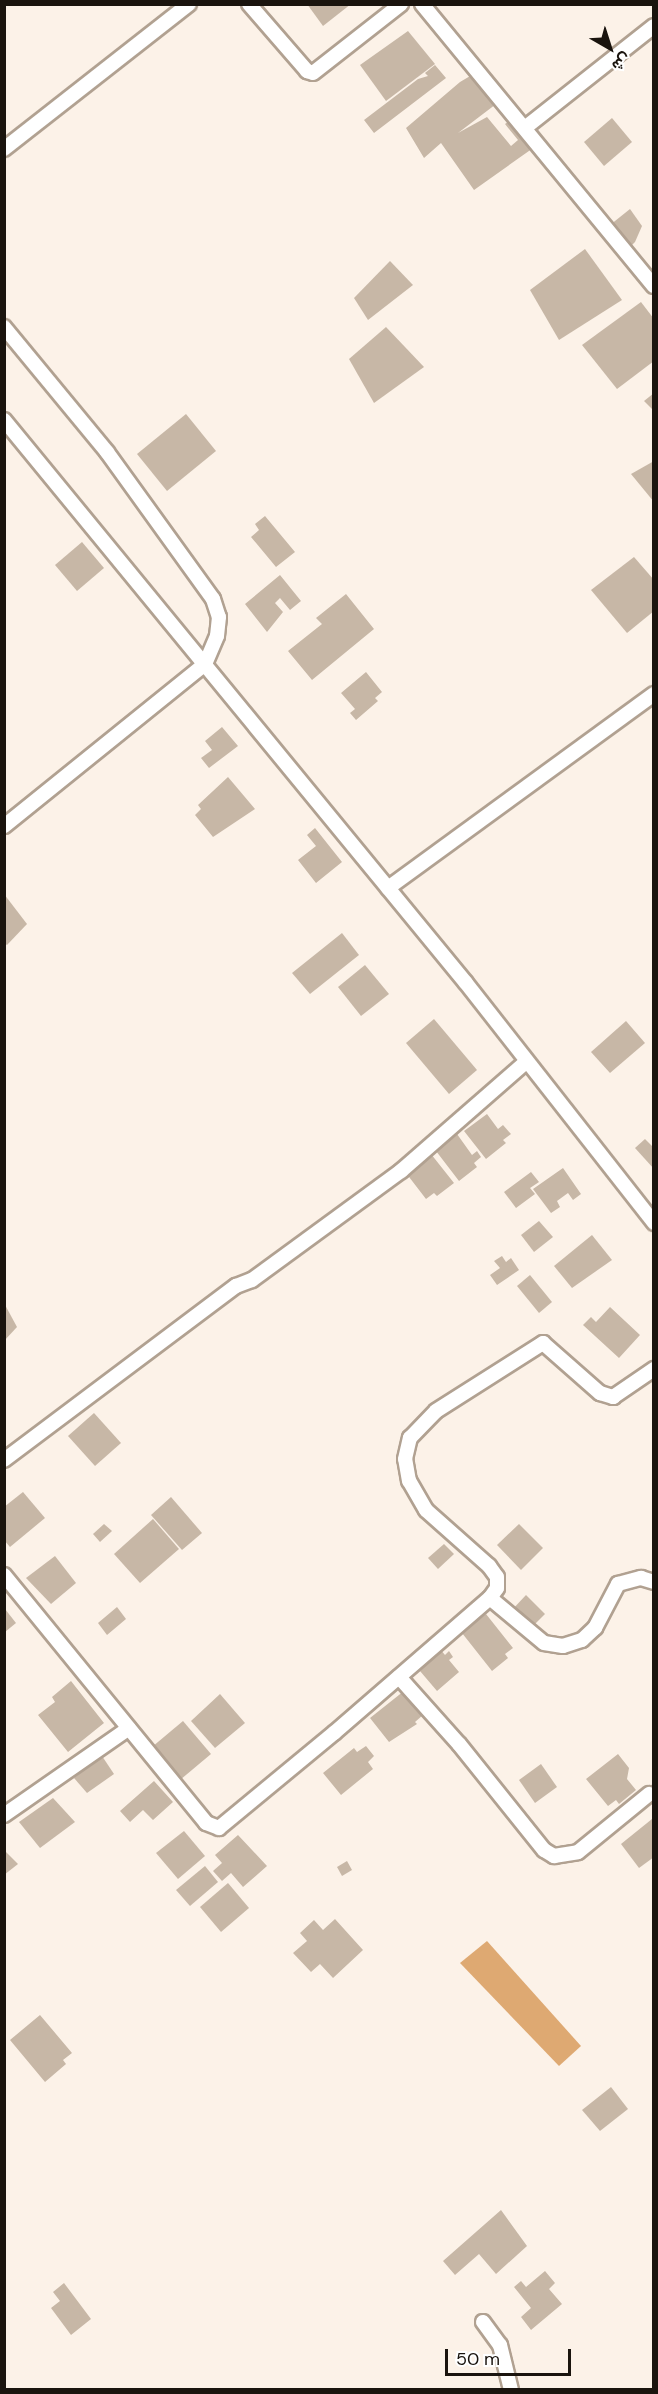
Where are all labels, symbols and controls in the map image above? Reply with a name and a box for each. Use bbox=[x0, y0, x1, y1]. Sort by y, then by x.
north arrow bbox=[580, 18, 640, 78]
text: ش bbox=[608, 48, 636, 77]
scale bar bbox=[448, 2337, 574, 2375]
text: 50 m bbox=[456, 2347, 500, 2371]

